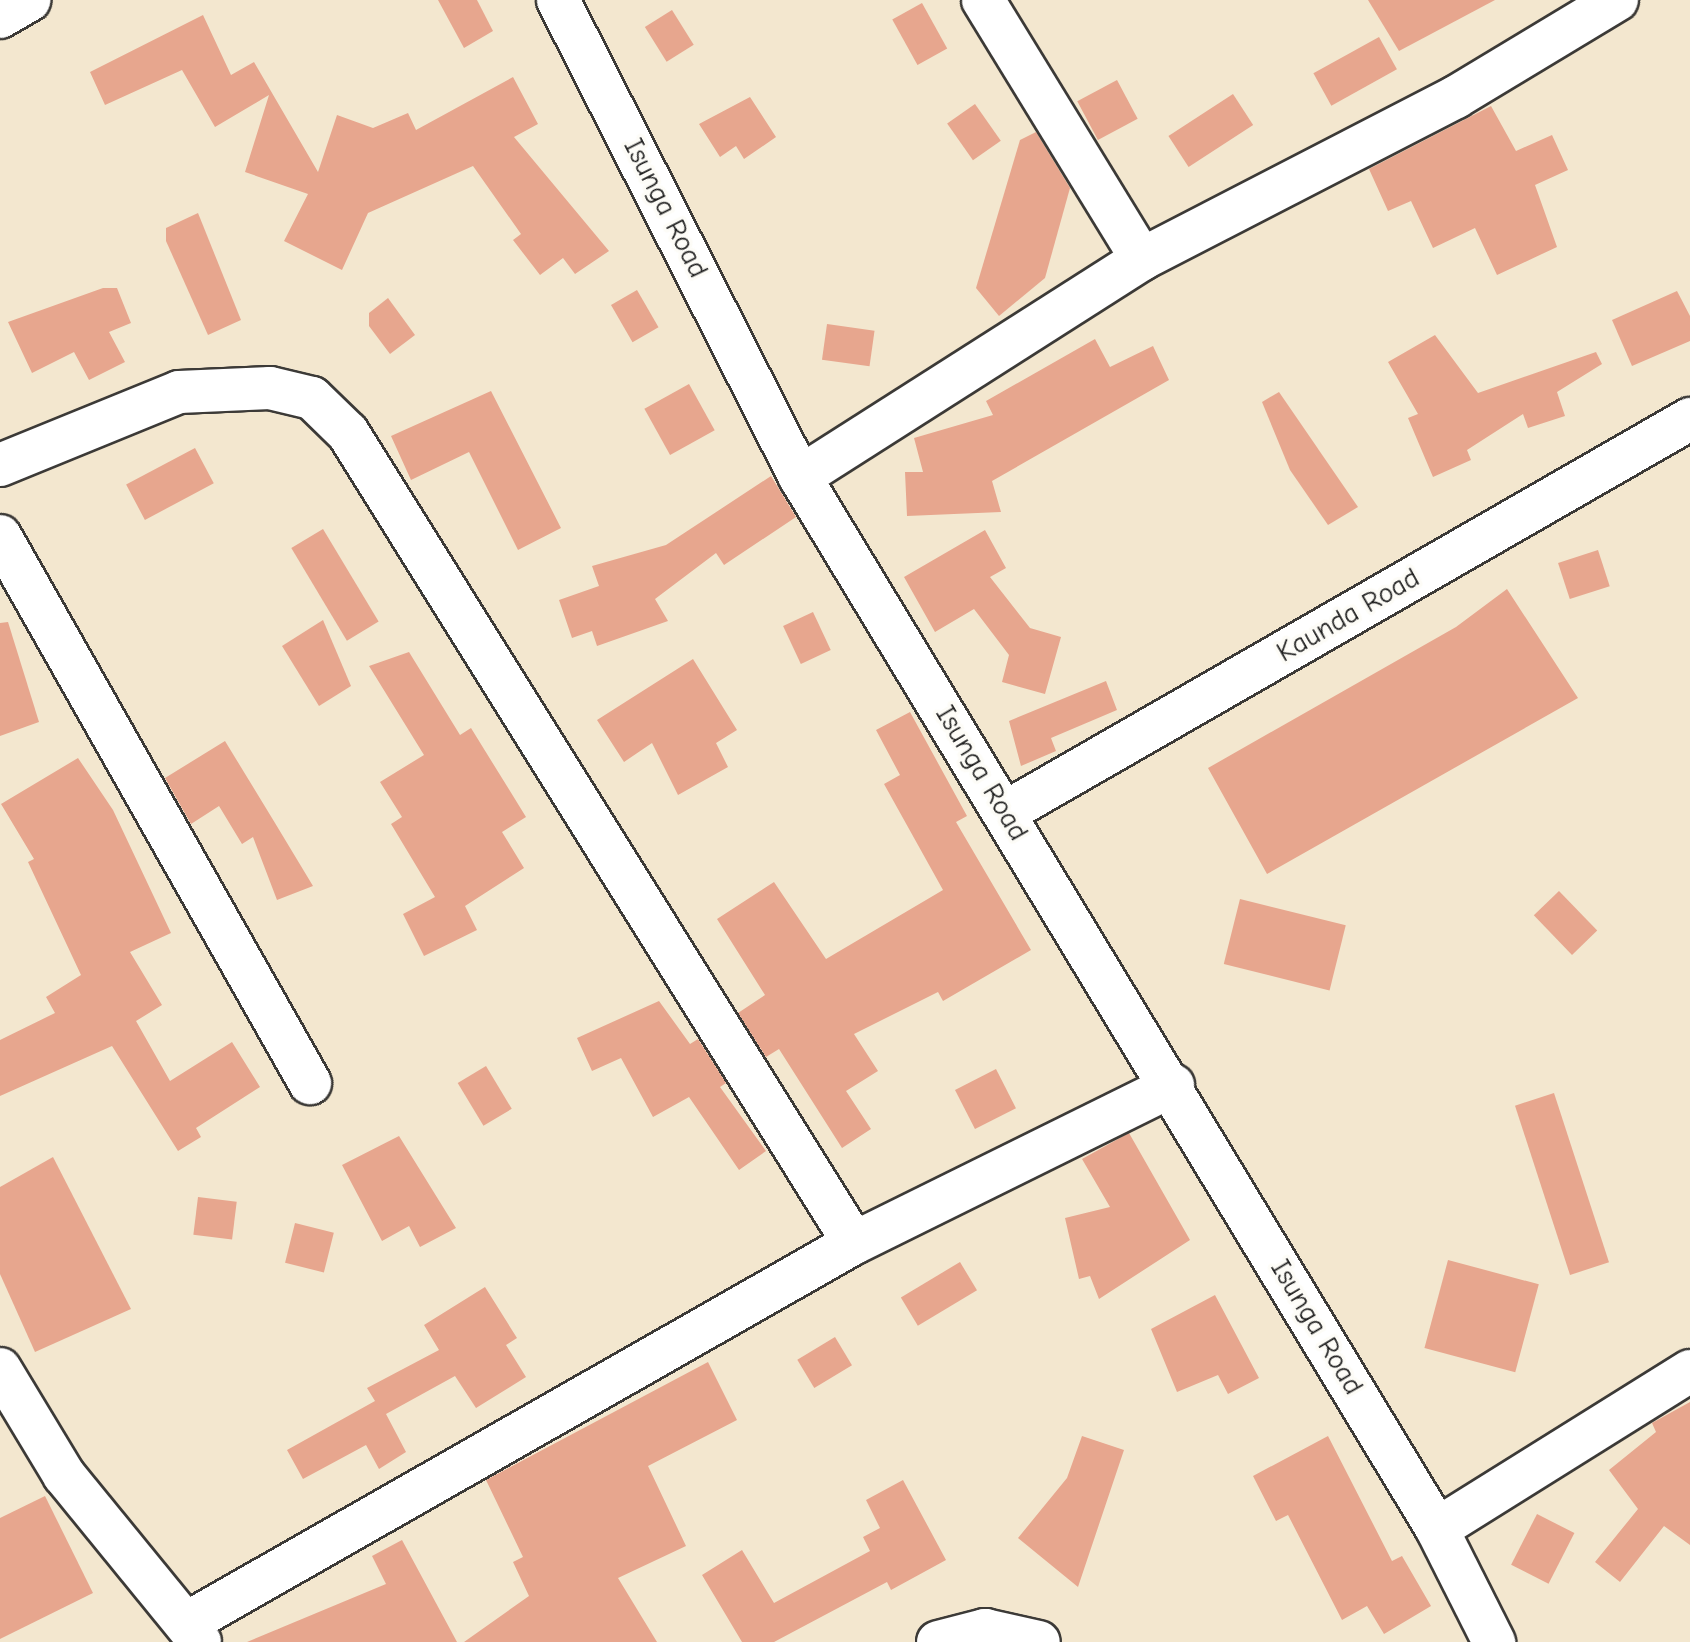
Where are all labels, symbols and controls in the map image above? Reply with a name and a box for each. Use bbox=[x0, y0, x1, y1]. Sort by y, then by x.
street label: Isunga Road bbox=[617, 133, 715, 283]
street label: Kaunda Road bbox=[1271, 561, 1425, 669]
street label: Isunga Road bbox=[929, 699, 1035, 847]
street label: Isunga Road bbox=[1264, 1253, 1370, 1401]

